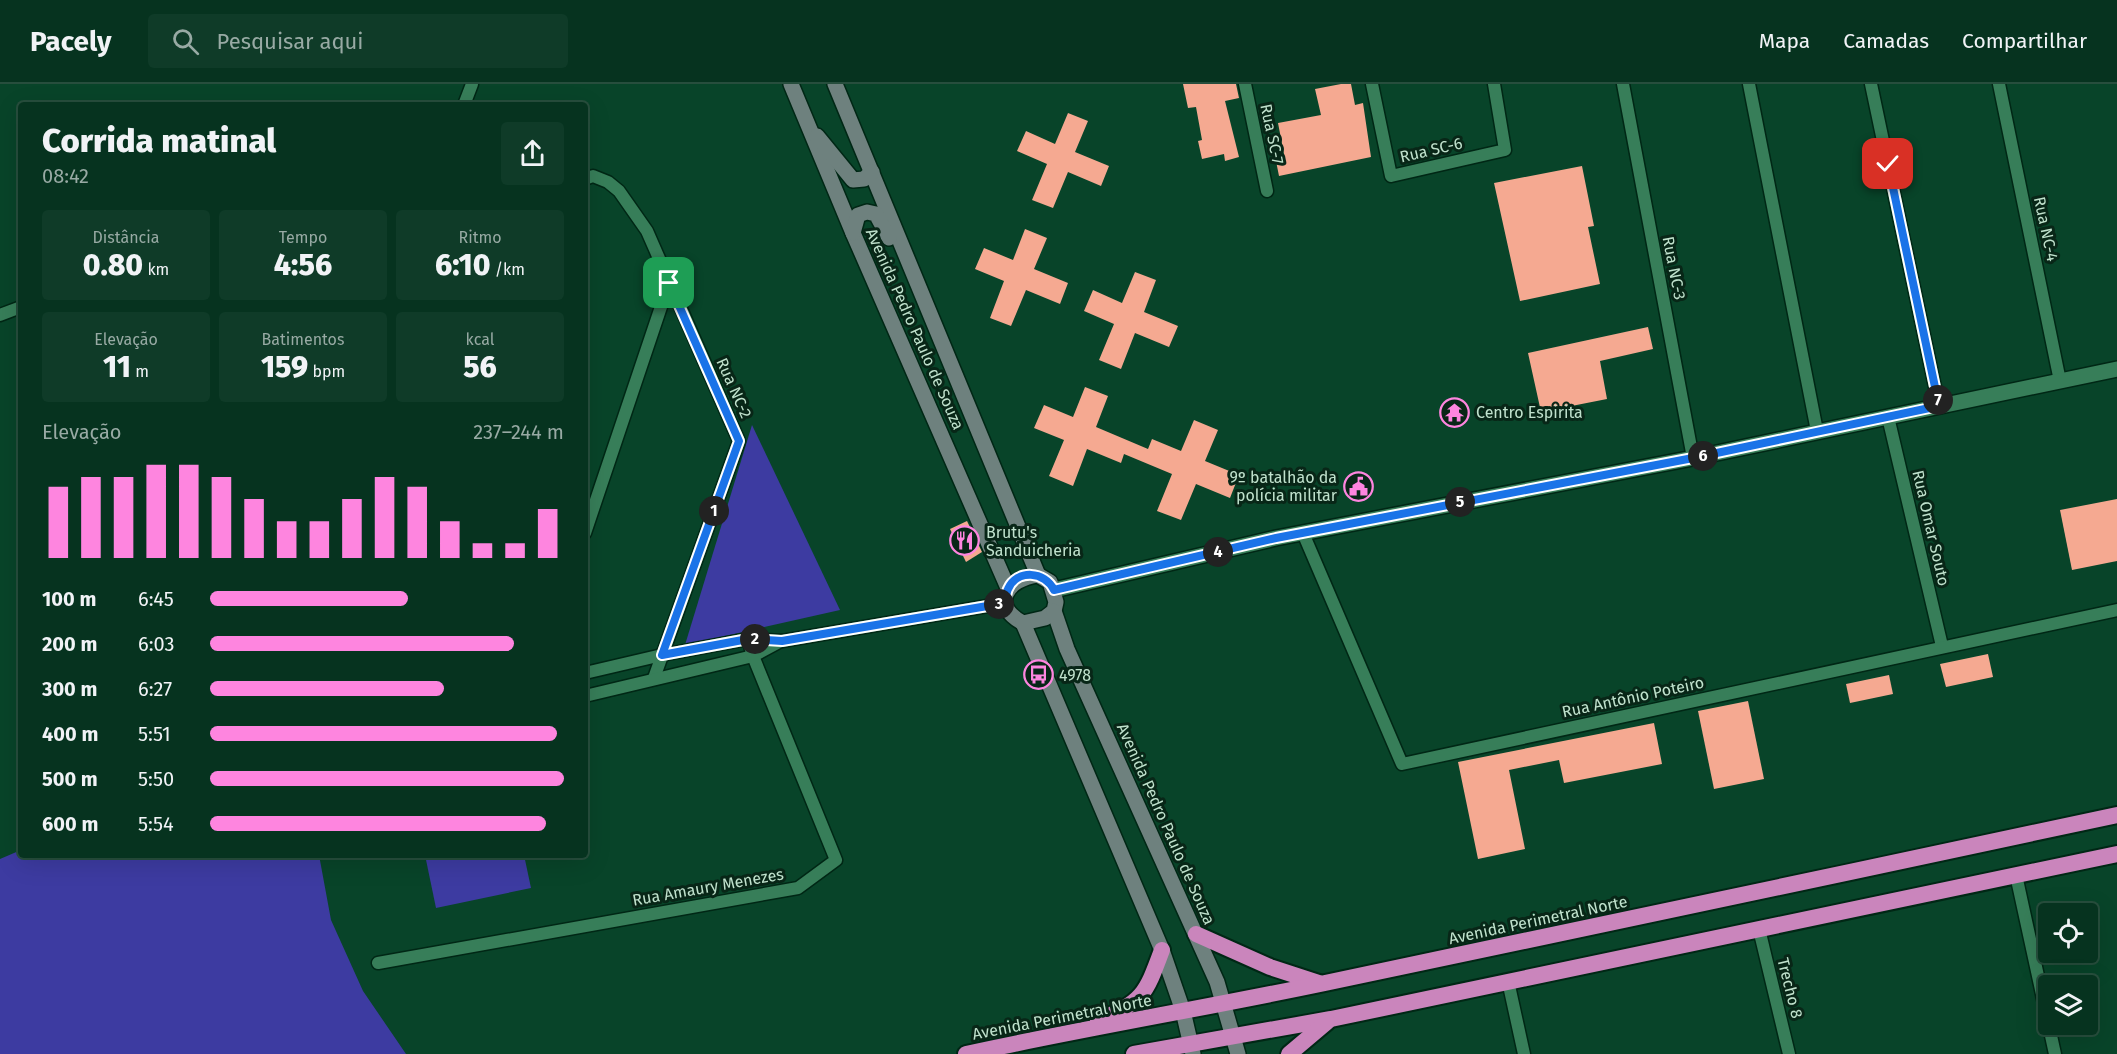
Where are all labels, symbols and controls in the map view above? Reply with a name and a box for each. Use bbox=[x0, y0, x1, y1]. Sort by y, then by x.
search box bbox=[148, 14, 568, 68]
text: Pacely bbox=[30, 25, 112, 58]
icon: search bbox=[169, 25, 202, 58]
text: Pesquisar aqui bbox=[217, 28, 364, 55]
text: Mapa bbox=[1759, 28, 1810, 54]
text: Camadas bbox=[1843, 28, 1929, 54]
text: Compartilhar bbox=[1962, 28, 2087, 54]
street label: Rua SC-7 bbox=[1256, 102, 1288, 166]
text: Corrida matinal bbox=[42, 121, 276, 161]
button: share bbox=[501, 122, 564, 185]
street label: Rua SC-6 bbox=[1398, 134, 1464, 166]
pin bbox=[1862, 138, 1913, 189]
icon: check bbox=[1871, 147, 1904, 180]
text: 08:42 bbox=[42, 164, 89, 188]
street label: Rua NC-4 bbox=[2030, 195, 2062, 264]
street label: Avenida Pedro Paulo de Souza bbox=[862, 225, 968, 433]
text: Distância bbox=[93, 228, 159, 247]
text: Tempo bbox=[279, 228, 327, 247]
text: Ritmo bbox=[458, 228, 502, 247]
street label: Rua NC-3 bbox=[1659, 235, 1689, 301]
text: 0.80 bbox=[83, 247, 143, 283]
text: 4:56 bbox=[274, 247, 332, 283]
text: 6:10 bbox=[435, 247, 490, 283]
pin bbox=[643, 257, 694, 308]
text: km bbox=[143, 260, 169, 279]
text: /km bbox=[490, 260, 525, 279]
icon: arrive bbox=[652, 266, 685, 299]
text: Elevação bbox=[94, 330, 158, 349]
text: Batimentos bbox=[262, 330, 344, 349]
text: kcal bbox=[466, 330, 494, 349]
text: 11 bbox=[103, 349, 131, 385]
text: 159 bbox=[261, 349, 308, 385]
text: 56 bbox=[463, 349, 497, 385]
street label: Rua NC-2 bbox=[712, 355, 756, 421]
text: m bbox=[131, 362, 149, 381]
text: bpm bbox=[308, 362, 345, 381]
pin: 7 bbox=[1923, 385, 1953, 415]
text: 7 bbox=[1934, 390, 1942, 409]
temple icon: Centro Espirita bbox=[1439, 396, 1471, 428]
place label: Centro Espirita bbox=[1476, 403, 1583, 422]
text: Elevação bbox=[42, 420, 121, 444]
text: 237–244 m bbox=[473, 420, 564, 444]
pin: 6 bbox=[1688, 441, 1718, 471]
text: 6 bbox=[1698, 446, 1708, 465]
place label: 9º batalhão da polícia militar bbox=[1229, 468, 1338, 505]
street label: Rua Omar Souto bbox=[1908, 468, 1954, 588]
public building icon: 9º batalhão da polícia militar bbox=[1342, 470, 1374, 502]
pin: 5 bbox=[1445, 487, 1475, 517]
text: 5 bbox=[1456, 492, 1464, 511]
pin: 1 bbox=[699, 496, 729, 526]
text: 1 bbox=[710, 501, 718, 520]
place label: Brutu's Sanduicheria bbox=[986, 523, 1081, 560]
restaurant icon: Brutu's Sanduicheria bbox=[949, 525, 981, 557]
pin: 4 bbox=[1203, 537, 1233, 567]
text: 4 bbox=[1213, 542, 1223, 561]
text: 100 m bbox=[42, 587, 96, 611]
text: 6:45 bbox=[138, 587, 174, 611]
pin: 3 bbox=[984, 589, 1014, 619]
text: 3 bbox=[995, 594, 1003, 613]
pin: 2 bbox=[740, 624, 770, 654]
text: 2 bbox=[751, 629, 759, 648]
text: 200 m bbox=[42, 632, 97, 656]
text: 6:03 bbox=[138, 632, 174, 656]
bus stop icon: 4978 bbox=[1022, 659, 1054, 691]
place label: 4978 bbox=[1059, 666, 1091, 685]
street label: Rua Antônio Poteiro bbox=[1560, 673, 1706, 721]
text: 300 m bbox=[42, 677, 97, 701]
text: 6:27 bbox=[138, 677, 172, 701]
street label: Avenida Pedro Paulo de Souza bbox=[1113, 720, 1219, 928]
text: 400 m bbox=[42, 722, 98, 746]
text: 5:51 bbox=[138, 722, 171, 746]
text: 500 m bbox=[42, 767, 98, 791]
text: 5:50 bbox=[138, 767, 174, 791]
text: 600 m bbox=[42, 812, 98, 836]
text: 5:54 bbox=[138, 812, 174, 836]
street label: Rua Amaury Menezes bbox=[631, 864, 785, 910]
street label: Avenida Perimetral Norte bbox=[1447, 892, 1629, 948]
map controls bbox=[2038, 903, 2098, 1035]
button: locate bbox=[2038, 903, 2098, 963]
street label: Trecho 8 bbox=[1773, 956, 1807, 1020]
button: layers bbox=[2038, 975, 2098, 1035]
street label: Avenida Perimetral Norte bbox=[971, 990, 1153, 1044]

